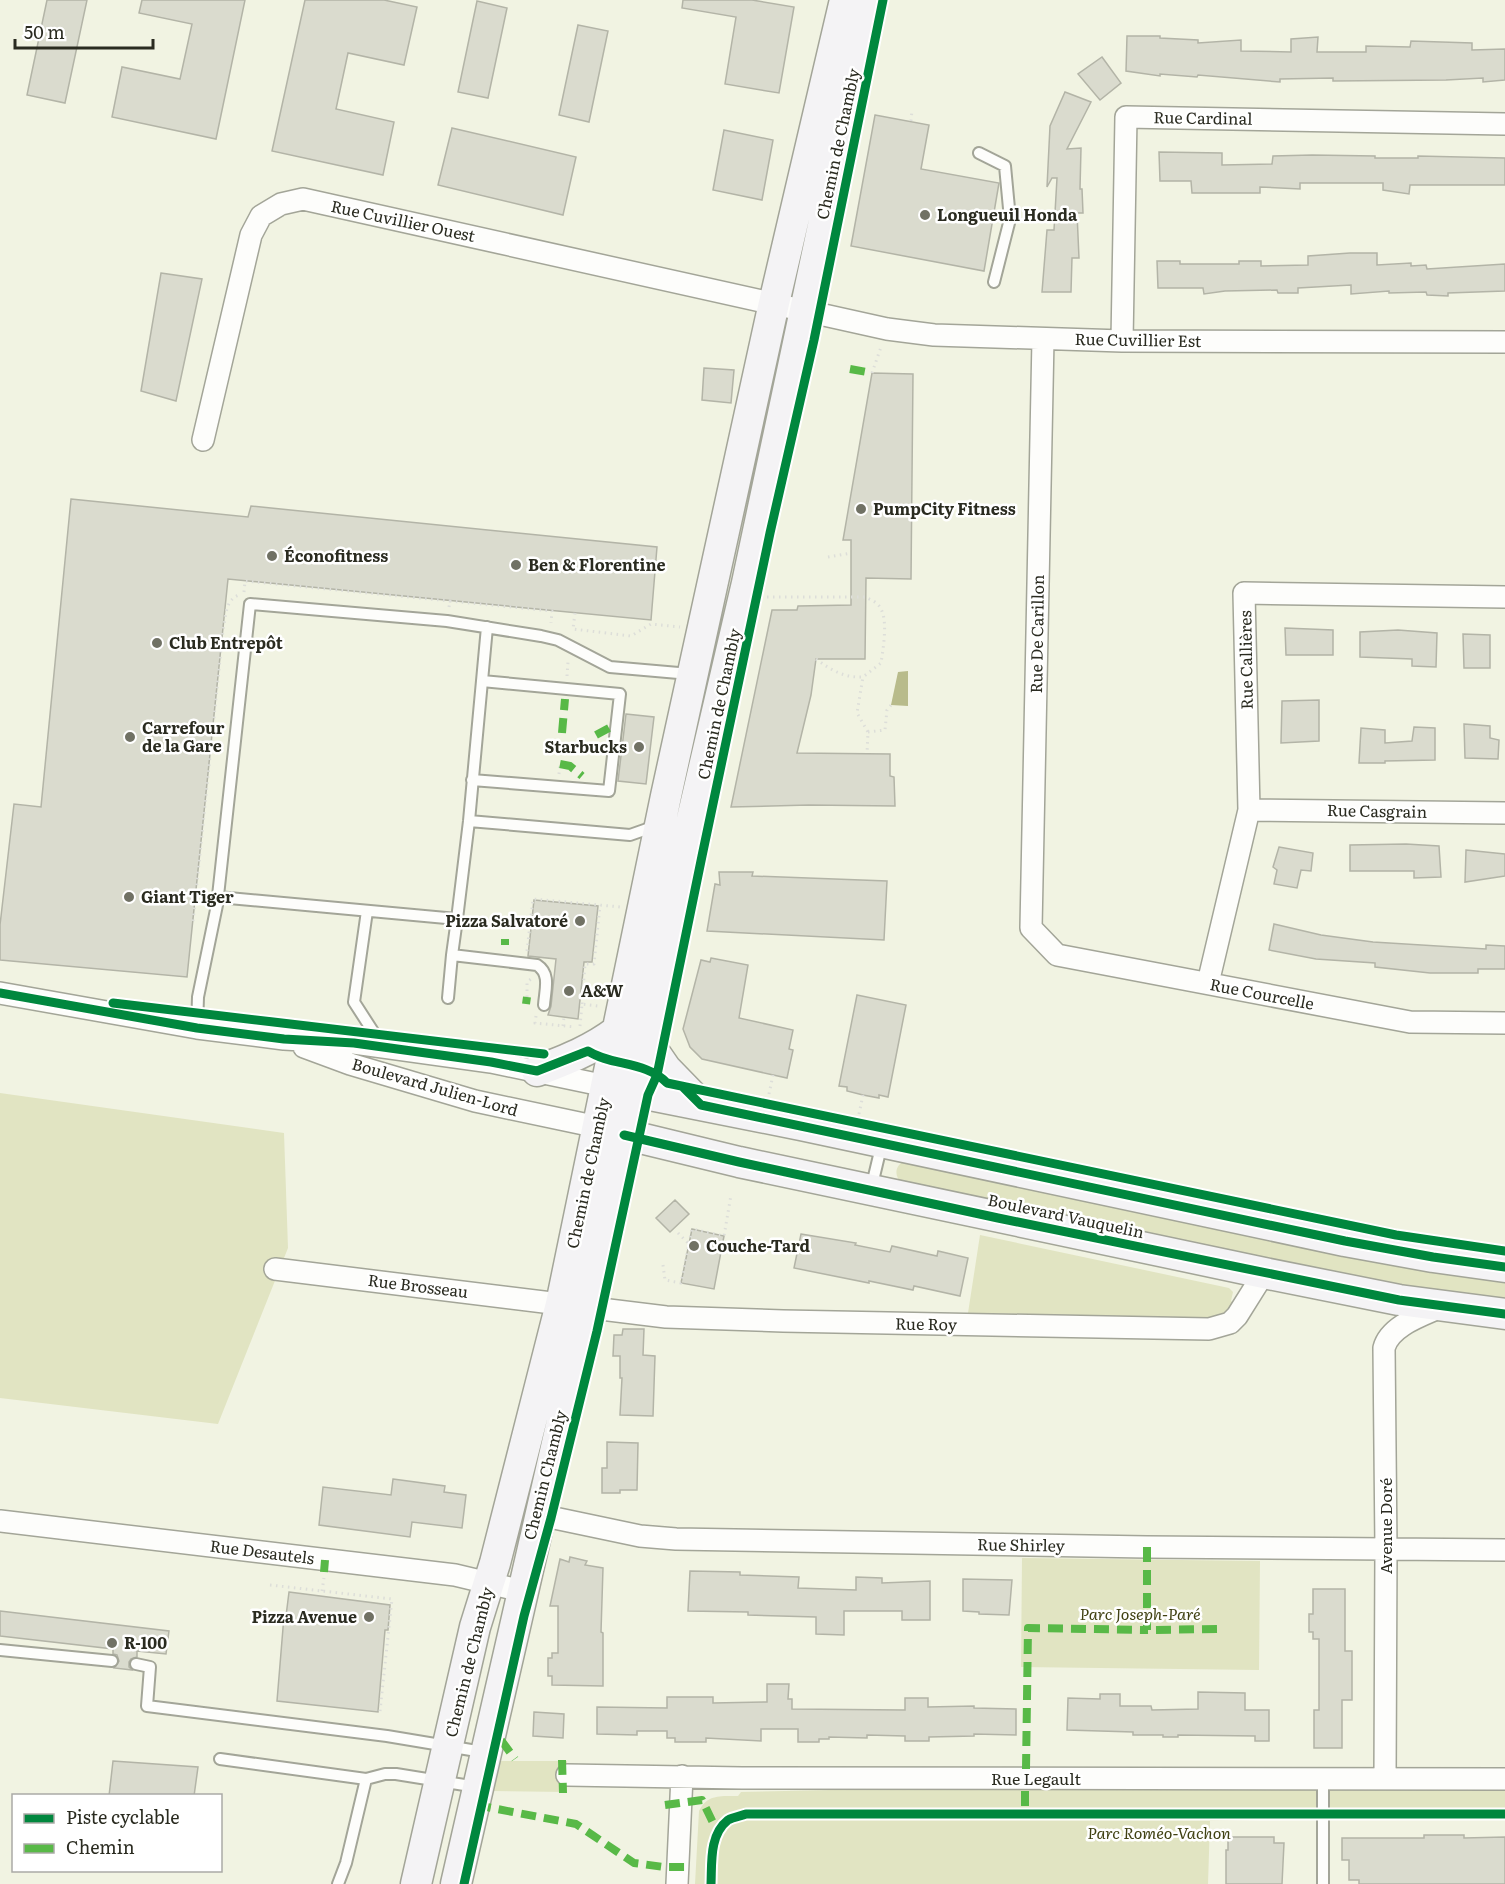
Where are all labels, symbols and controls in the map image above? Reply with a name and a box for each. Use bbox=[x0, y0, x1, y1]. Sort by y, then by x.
scale bar bbox=[15, 12, 153, 50]
text: 50 m bbox=[24, 18, 65, 45]
street label: Chemin de Chambly bbox=[809, 65, 865, 222]
street label: Rue Cardinal bbox=[1153, 104, 1253, 130]
street label: Rue Cuvillier Ouest bbox=[329, 193, 478, 247]
place label: Longueuil Honda bbox=[937, 202, 1078, 226]
marker: Longueuil Honda bbox=[918, 208, 932, 222]
street label: Rue Cuvillier Est bbox=[1075, 326, 1202, 352]
place label: PumpCity Fitness bbox=[873, 496, 1016, 520]
marker: PumpCity Fitness bbox=[854, 502, 868, 516]
place label: Éconofitness bbox=[284, 543, 388, 567]
marker: Éconofitness bbox=[265, 549, 279, 563]
place label: Ben & Florentine bbox=[528, 552, 665, 576]
marker: Ben & Florentine bbox=[509, 558, 523, 572]
street label: Rue De Carillon bbox=[1023, 574, 1049, 694]
street label: Rue Callières bbox=[1232, 610, 1258, 710]
street label: Chemin de Chambly bbox=[690, 625, 746, 782]
place label: Club Entrepôt bbox=[169, 630, 283, 654]
marker: Club Entrepôt bbox=[150, 636, 164, 650]
place label: Carrefour de la Gare bbox=[142, 715, 225, 757]
marker: Carrefour de la Gare bbox=[123, 730, 137, 744]
place label: Starbucks bbox=[545, 734, 627, 758]
marker: Starbucks bbox=[632, 740, 646, 754]
street label: Rue Casgrain bbox=[1327, 797, 1428, 823]
place label: Giant Tiger bbox=[141, 884, 234, 908]
marker: Giant Tiger bbox=[122, 890, 136, 904]
place label: Pizza Salvatoré bbox=[445, 908, 568, 932]
marker: Pizza Salvatoré bbox=[573, 914, 587, 928]
street label: Rue Courcelle bbox=[1208, 971, 1316, 1015]
place label: A&W bbox=[581, 978, 623, 1002]
marker: A&W bbox=[562, 984, 576, 998]
street label: Boulevard Julien-Lord bbox=[349, 1051, 521, 1121]
street label: Chemin de Chambly bbox=[559, 1094, 615, 1251]
street label: Boulevard Vauquelin bbox=[986, 1187, 1147, 1243]
place label: Couche-Tard bbox=[706, 1233, 810, 1257]
marker: Couche-Tard bbox=[687, 1239, 701, 1253]
street label: Rue Brosseau bbox=[367, 1267, 470, 1303]
street label: Rue Roy bbox=[895, 1310, 958, 1336]
street label: Chemin Chambly bbox=[516, 1407, 572, 1542]
street label: Avenue Doré bbox=[1373, 1478, 1397, 1574]
street label: Rue Shirley bbox=[977, 1531, 1066, 1557]
street label: Rue Desautels bbox=[209, 1533, 316, 1569]
street label: Chemin de Chambly bbox=[438, 1583, 498, 1739]
park label: Parc Joseph-Paré bbox=[1079, 1601, 1201, 1625]
place label: Pizza Avenue bbox=[251, 1604, 357, 1628]
marker: Pizza Avenue bbox=[362, 1610, 376, 1624]
place label: R-100 bbox=[124, 1630, 167, 1654]
marker: R-100 bbox=[105, 1636, 119, 1650]
street label: Rue Legault bbox=[991, 1766, 1081, 1790]
legend bbox=[12, 1794, 222, 1872]
text: Piste cyclable bbox=[66, 1803, 180, 1830]
park label: Parc Roméo-Vachon bbox=[1087, 1820, 1231, 1844]
text: Chemin bbox=[66, 1833, 135, 1860]

